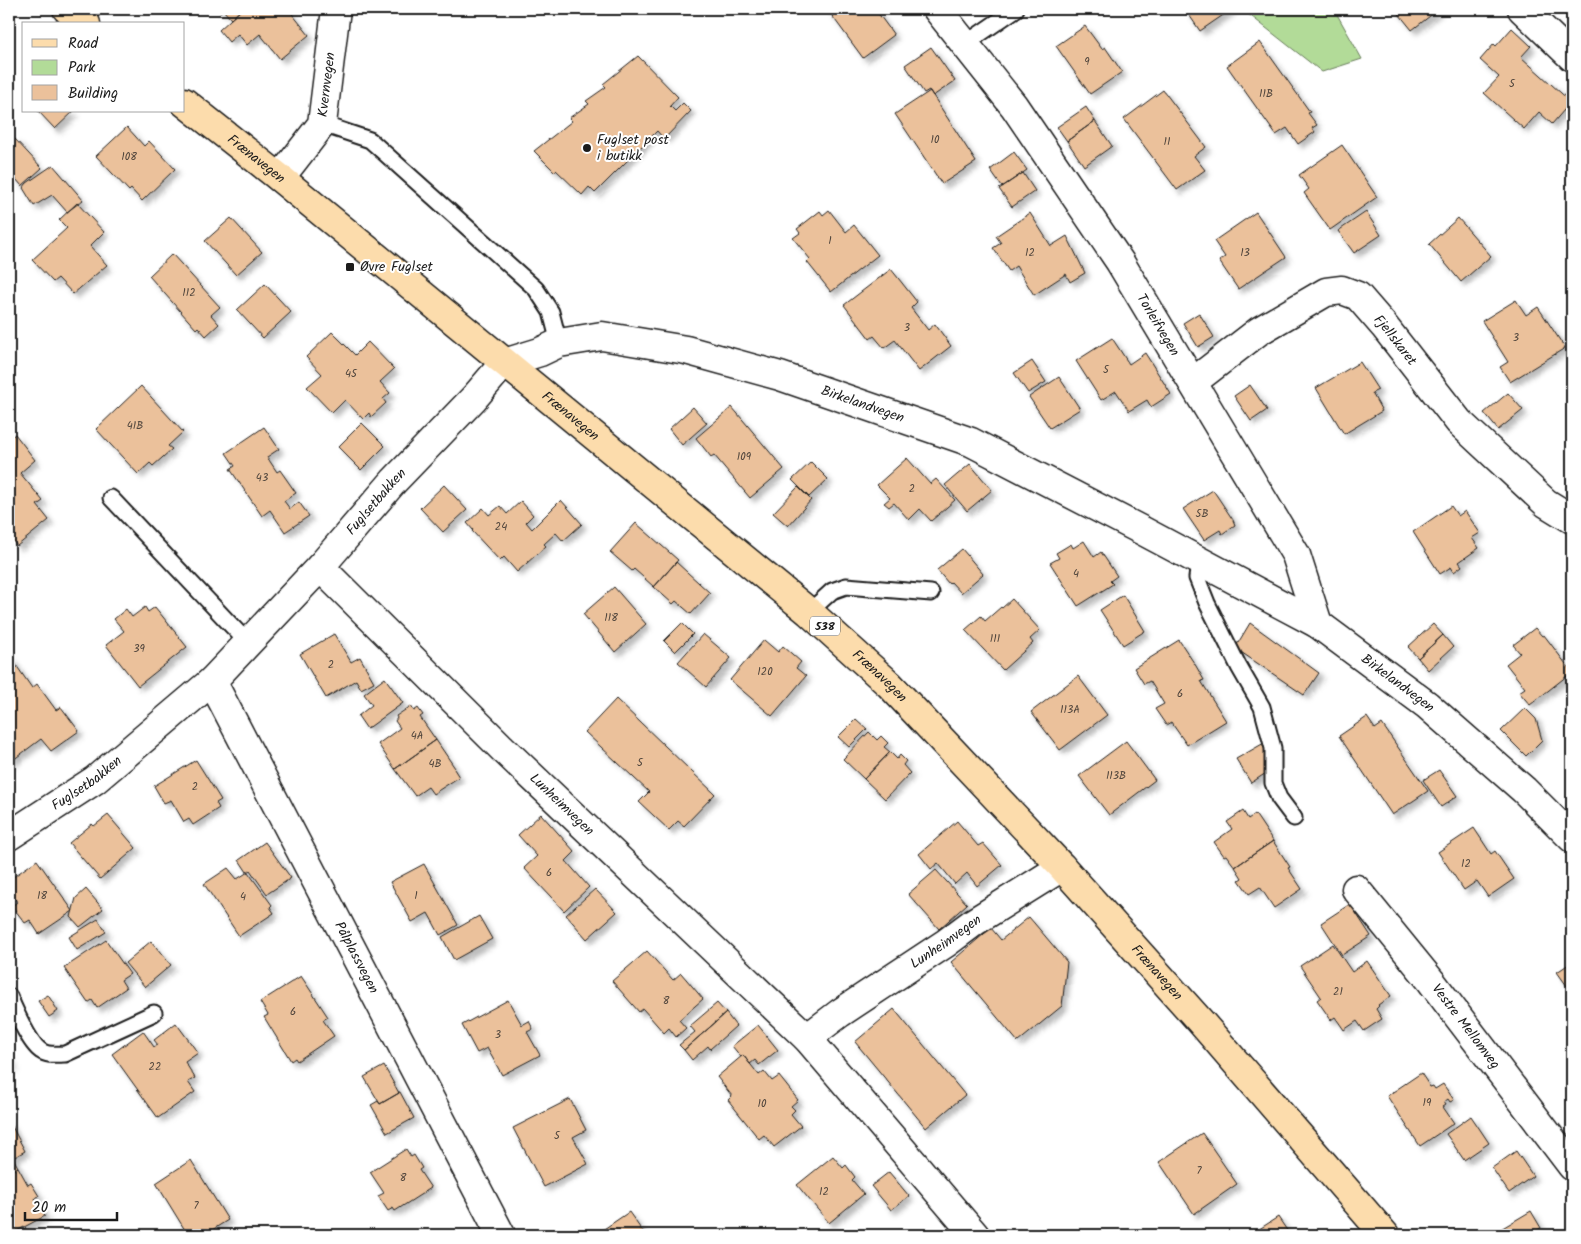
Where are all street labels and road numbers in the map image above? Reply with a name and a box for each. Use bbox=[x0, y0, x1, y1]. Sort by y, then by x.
street label: Kvernvegen bbox=[312, 51, 342, 118]
street label: Frænavegen bbox=[222, 129, 290, 189]
street label: Torleifvegen bbox=[1131, 290, 1185, 361]
street label: Fjellskaret bbox=[1368, 310, 1423, 371]
street label: Birkelandvegen bbox=[818, 380, 907, 429]
street label: Frænavegen bbox=[537, 386, 604, 447]
street label: Fuglsetbakken bbox=[341, 463, 412, 540]
road number: 538 bbox=[810, 616, 840, 636]
street label: Frænavegen bbox=[847, 644, 912, 708]
street label: Birkelandvegen bbox=[1356, 649, 1440, 718]
street label: Fuglsetbakken bbox=[47, 750, 127, 816]
street label: Lunheimvegen bbox=[524, 768, 599, 841]
street label: Lunheimvegen bbox=[906, 909, 986, 975]
street label: Pålplassvegen bbox=[328, 918, 384, 998]
street label: Frænavegen bbox=[1125, 940, 1188, 1006]
street label: Vestre Mellomveg bbox=[1426, 979, 1506, 1074]

